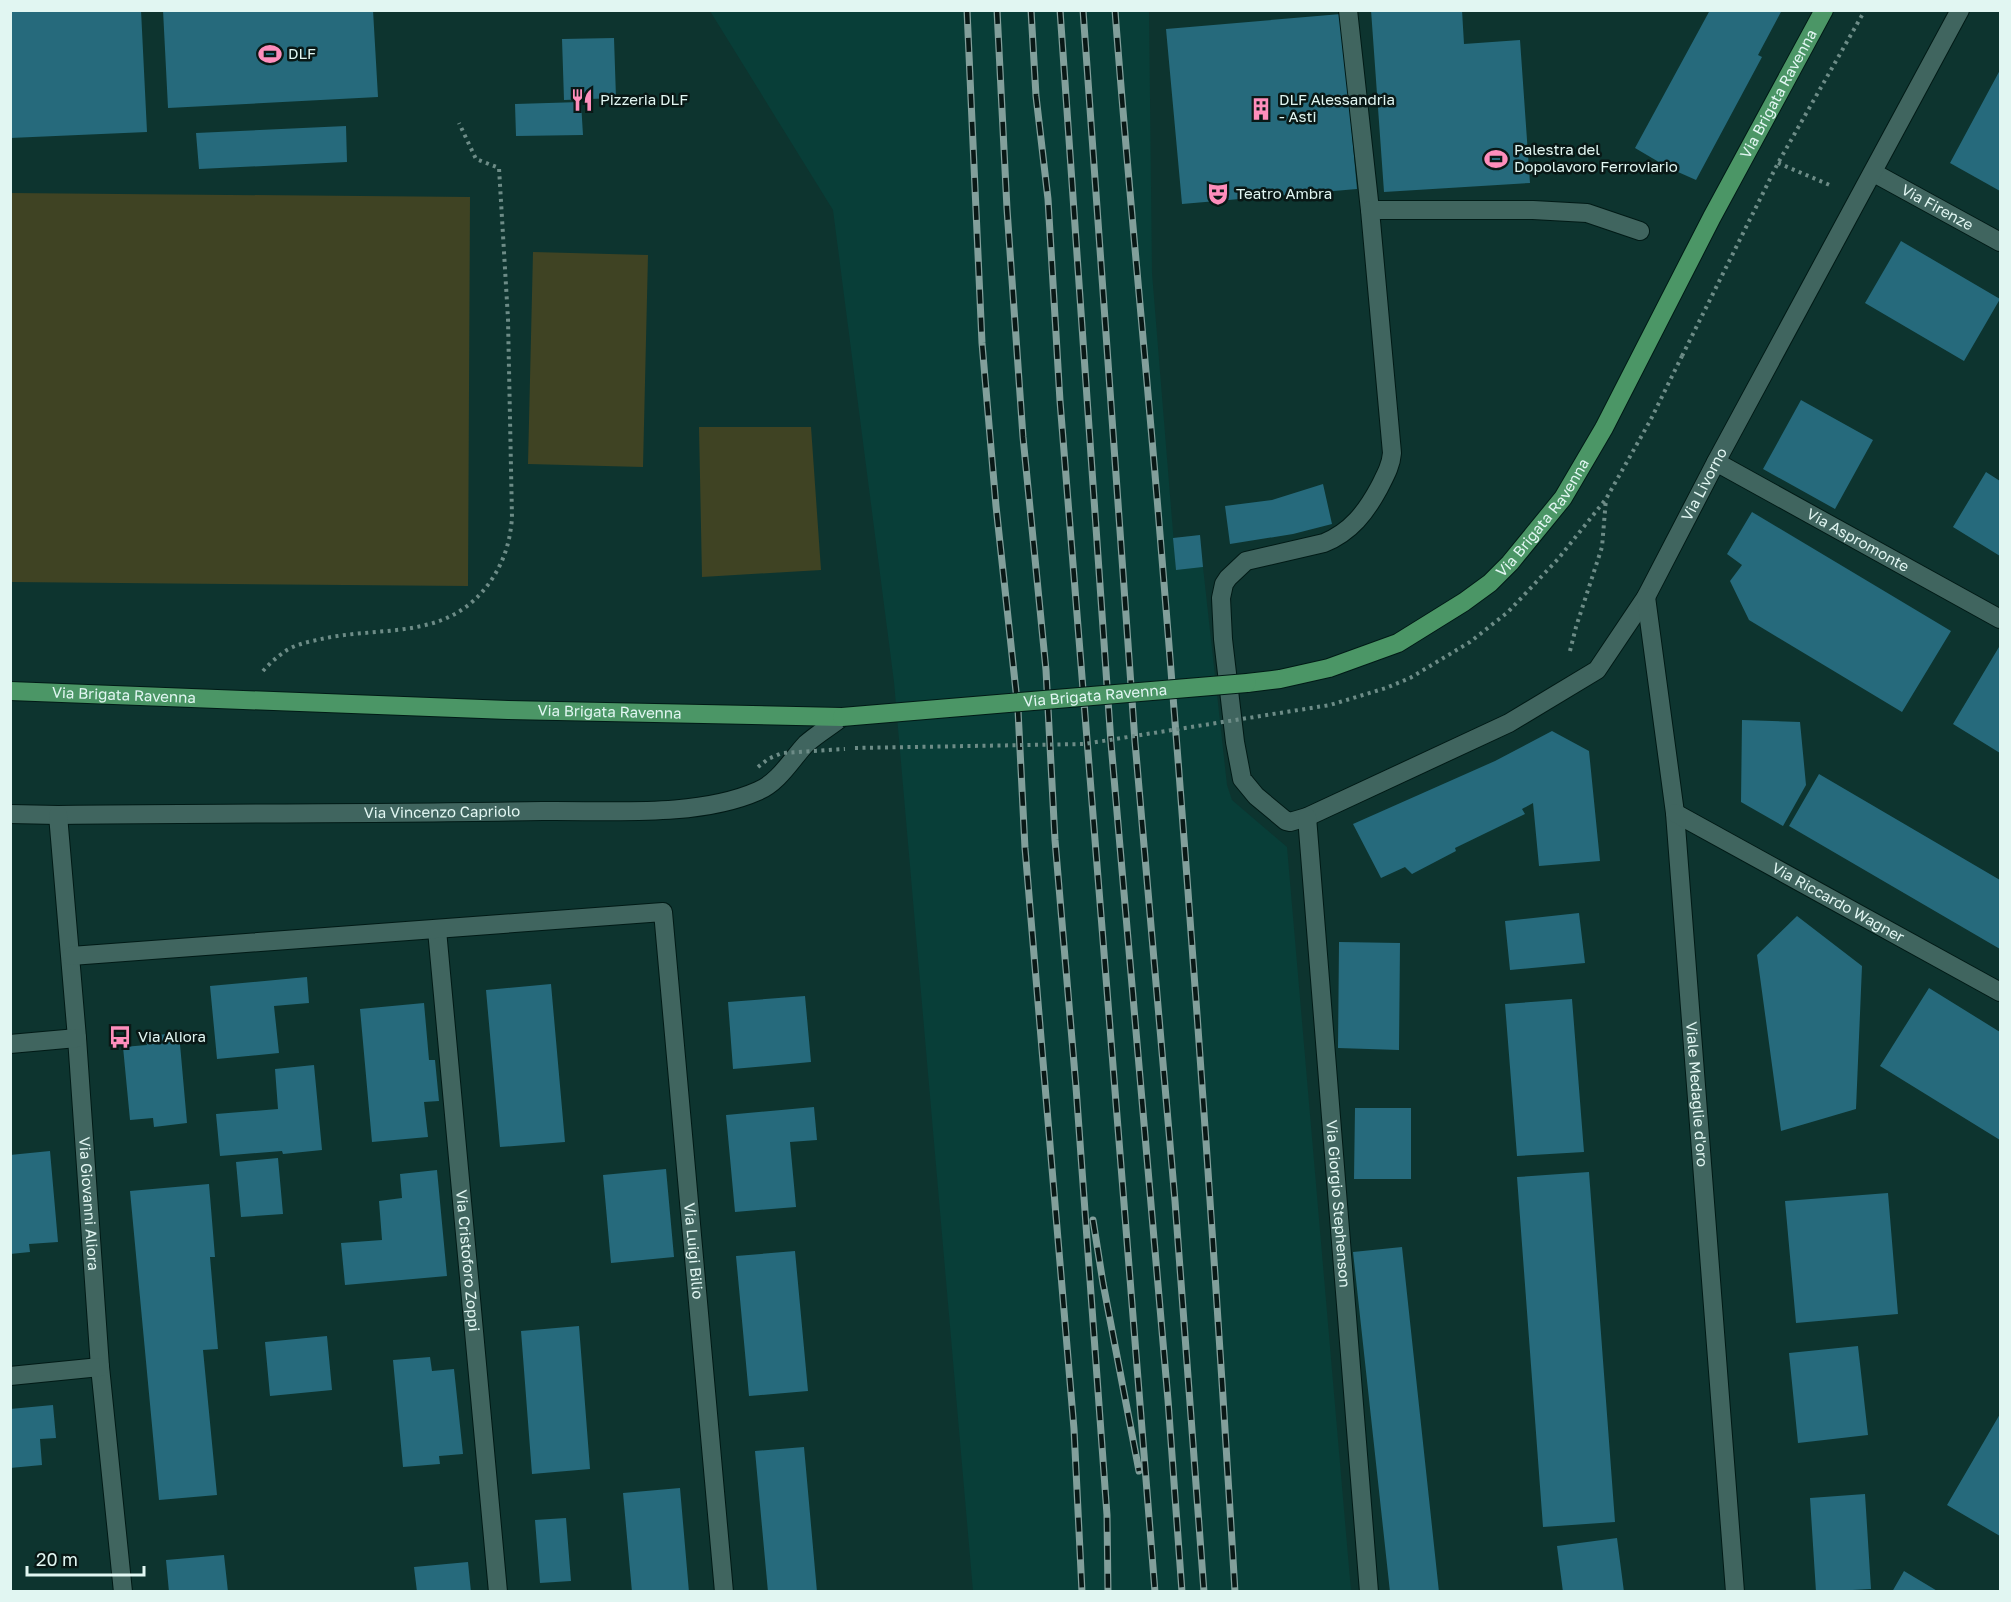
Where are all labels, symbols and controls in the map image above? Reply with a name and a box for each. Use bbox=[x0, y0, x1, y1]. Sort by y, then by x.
street label: Via Brigata Ravenna bbox=[1736, 26, 1820, 161]
sports icon: DLF bbox=[257, 41, 283, 67]
place label: DLF bbox=[288, 44, 316, 62]
restaurant icon: Pizzeria DLF bbox=[569, 87, 595, 113]
place label: Pizzeria DLF bbox=[600, 90, 688, 108]
place label: DLF Alessandria - Asti bbox=[1279, 90, 1395, 125]
building icon: DLF Alessandria - Asti bbox=[1248, 96, 1274, 122]
place label: Palestra del Dopolavoro Ferroviario bbox=[1514, 140, 1678, 175]
sports icon: Palestra del Dopolavoro Ferroviario bbox=[1483, 146, 1509, 172]
street label: Via Firenze bbox=[1899, 180, 1977, 234]
theatre icon: Teatro Ambra bbox=[1205, 181, 1231, 207]
place label: Teatro Ambra bbox=[1236, 184, 1332, 202]
street label: Via Livorno bbox=[1677, 444, 1730, 524]
street label: Via Brigata Ravenna bbox=[1492, 455, 1592, 580]
street label: Via Aspromonte bbox=[1804, 504, 1913, 575]
street label: Via Brigata Ravenna bbox=[1022, 680, 1168, 710]
street label: Via Brigata Ravenna bbox=[52, 683, 196, 706]
street label: Via Brigata Ravenna bbox=[537, 701, 682, 722]
street label: Via Vincenzo Capriolo bbox=[364, 801, 520, 821]
street label: Via Riccardo Wagner bbox=[1769, 858, 1908, 946]
street label: Viale Medaglie d'oro bbox=[1683, 1021, 1712, 1167]
bus stop icon: Via Aliora bbox=[107, 1024, 133, 1050]
place label: Via Aliora bbox=[138, 1027, 206, 1045]
street label: Via Giorgio Stephenson bbox=[1323, 1119, 1355, 1288]
street label: Via Giovanni Aliora bbox=[76, 1136, 103, 1271]
street label: Via Cristoforo Zoppi bbox=[453, 1189, 484, 1332]
street label: Via Luigi Bilio bbox=[681, 1202, 708, 1300]
scale bar bbox=[27, 1539, 144, 1577]
text: 20 m bbox=[36, 1548, 78, 1570]

